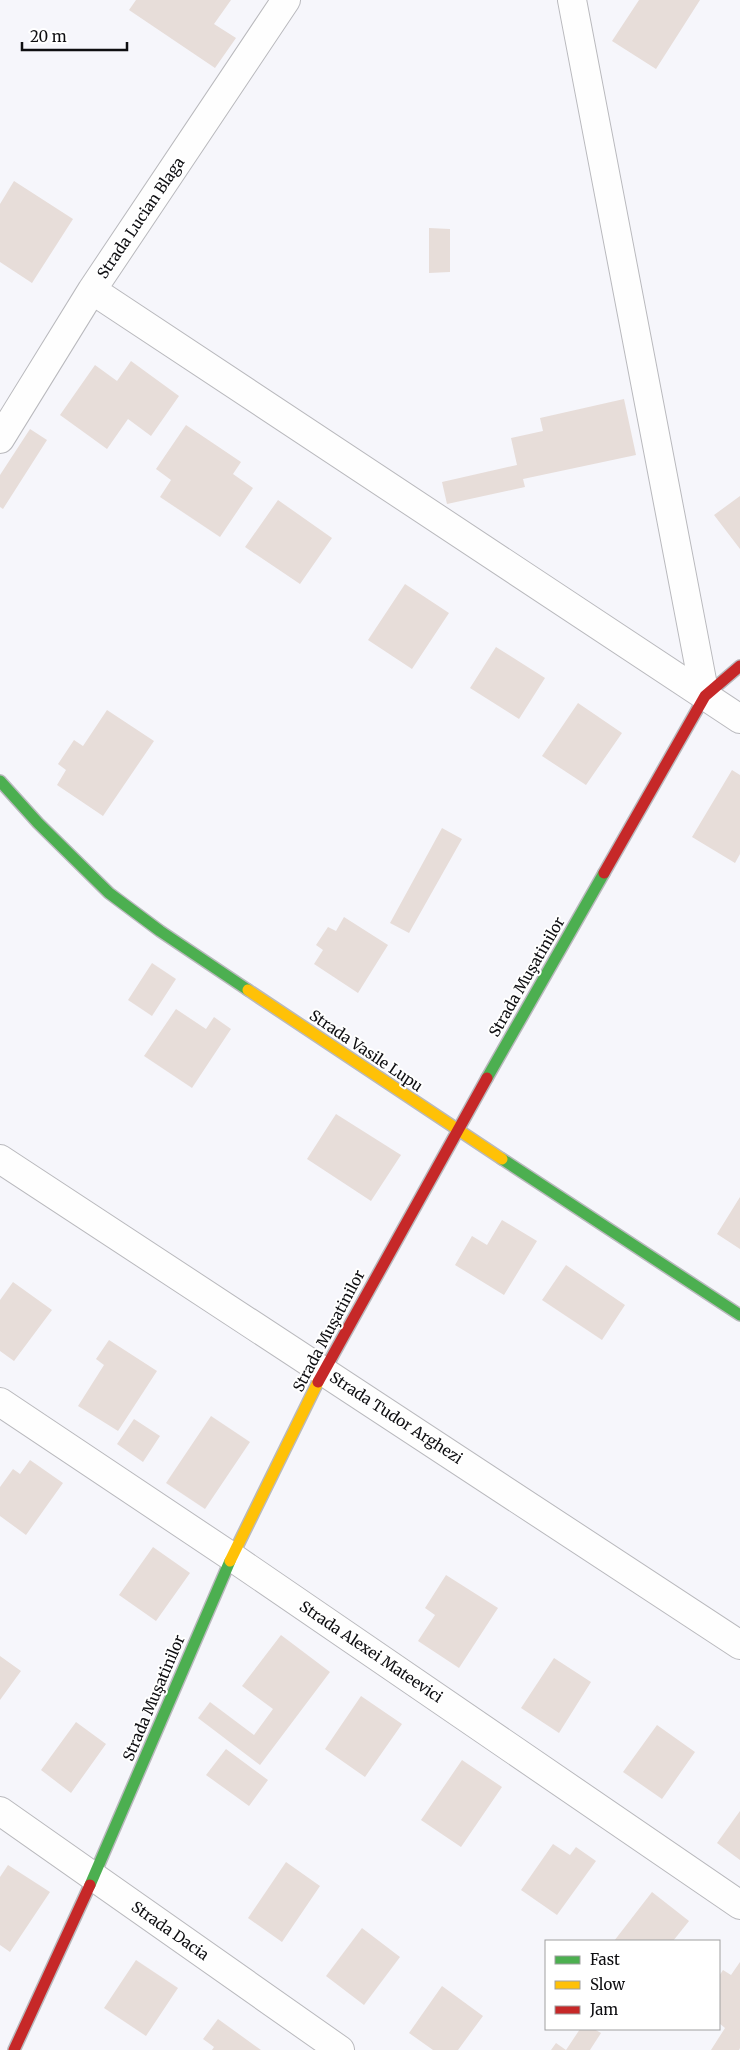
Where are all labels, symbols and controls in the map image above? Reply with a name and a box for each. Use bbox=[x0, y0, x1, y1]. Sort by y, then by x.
scale bar bbox=[22, 20, 128, 52]
text: 20 m bbox=[30, 27, 67, 46]
street label: Strada Lucian Blaga bbox=[93, 153, 188, 282]
street label: Strada Muşatinilor bbox=[485, 913, 569, 1040]
street label: Strada Vasile Lupu bbox=[306, 1006, 427, 1096]
street label: Strada Muşatinilor bbox=[288, 1266, 369, 1395]
street label: Strada Tudor Arghezi bbox=[326, 1367, 466, 1468]
street label: Strada Alexei Mateevici bbox=[296, 1597, 447, 1707]
street label: Strada Muşatinilor bbox=[118, 1632, 189, 1764]
street label: Strada Dacia bbox=[128, 1897, 213, 1964]
legend bbox=[545, 1940, 720, 2030]
text: Fast bbox=[590, 1950, 620, 1969]
text: Slow bbox=[590, 1975, 625, 1994]
text: Jam bbox=[589, 2000, 618, 2019]

